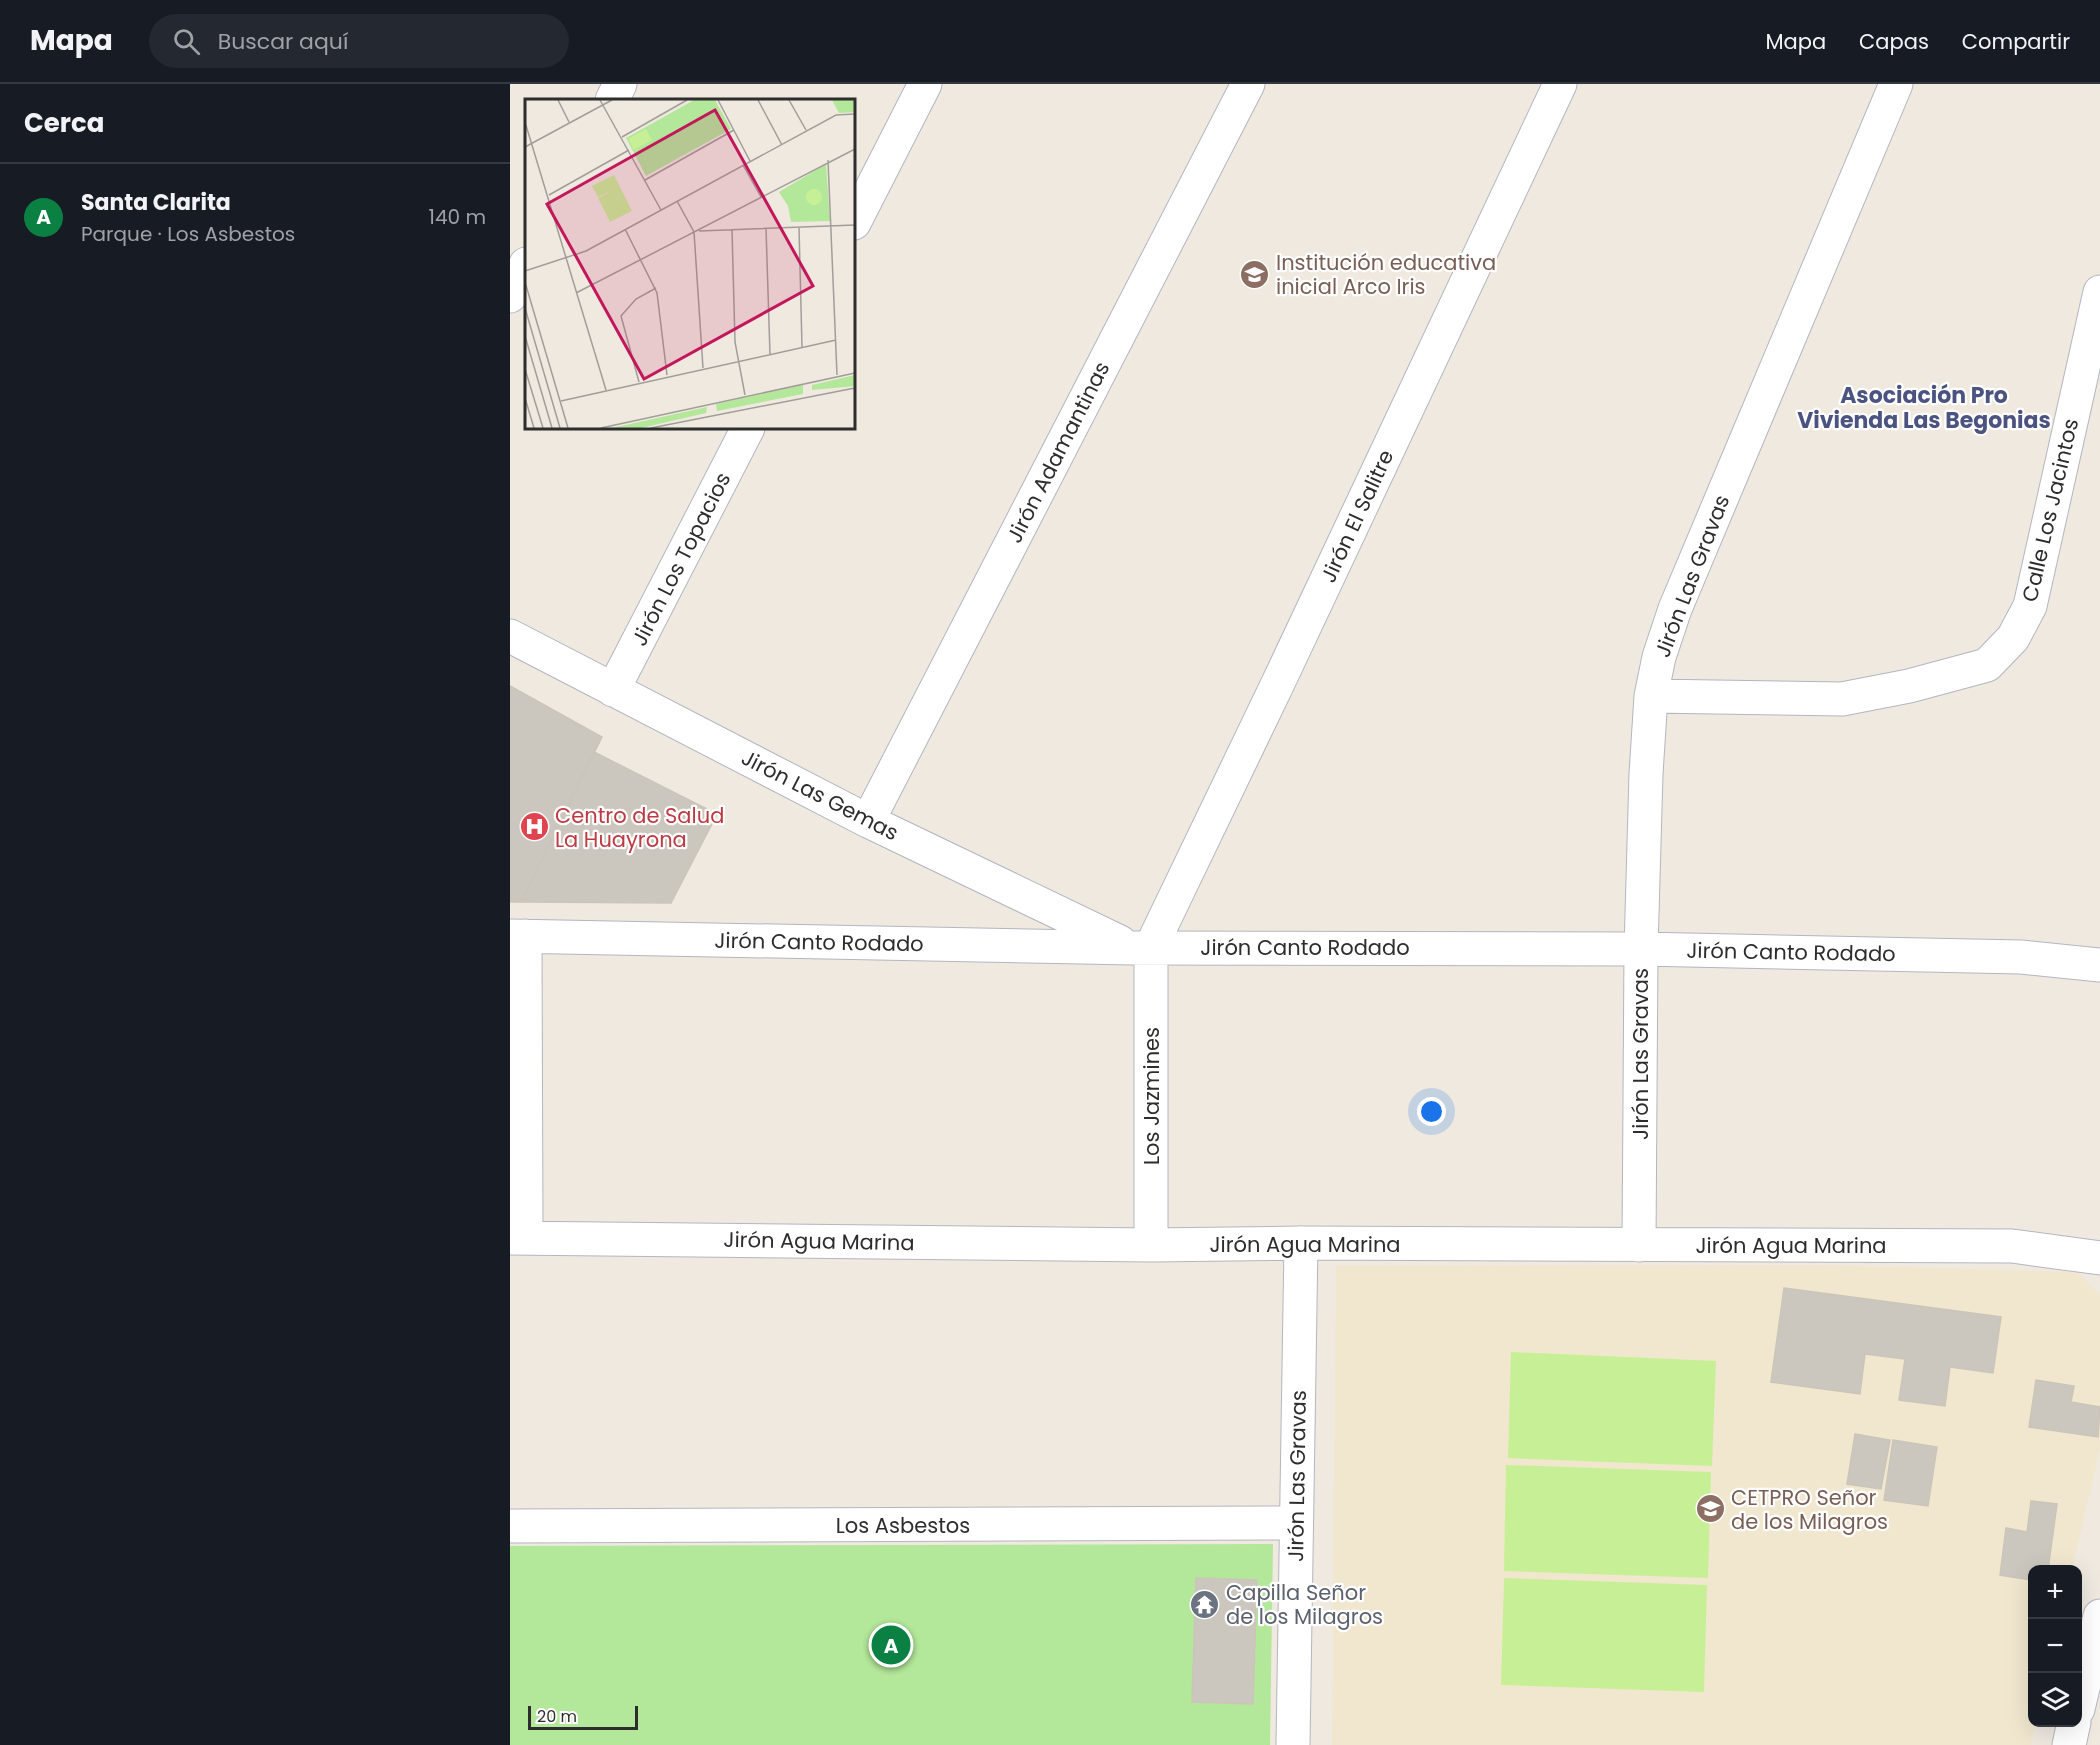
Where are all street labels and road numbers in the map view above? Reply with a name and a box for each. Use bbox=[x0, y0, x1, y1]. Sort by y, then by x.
street label: Jirón Adamantinas bbox=[1000, 356, 1116, 548]
street label: Calle Los Jacintos bbox=[2015, 416, 2085, 604]
street label: Jirón El Salitre bbox=[1314, 445, 1400, 587]
street label: Jirón Los Topacios bbox=[625, 467, 737, 651]
street label: Jirón Las Gravas bbox=[1648, 491, 1736, 661]
street label: Jirón Las Gemas bbox=[737, 743, 903, 847]
street label: Jirón Canto Rodado bbox=[714, 926, 924, 958]
street label: Jirón Canto Rodado bbox=[1200, 933, 1410, 962]
street label: Jirón Canto Rodado bbox=[1686, 936, 1896, 968]
street label: Jirón Las Gravas bbox=[1626, 968, 1655, 1140]
street label: Los Jazmines bbox=[1137, 1027, 1166, 1165]
street label: Jirón Agua Marina bbox=[723, 1225, 915, 1257]
street label: Jirón Agua Marina bbox=[1209, 1230, 1401, 1259]
street label: Jirón Agua Marina bbox=[1695, 1231, 1887, 1260]
street label: Jirón Las Gravas bbox=[1281, 1390, 1313, 1562]
street label: Los Asbestos bbox=[836, 1511, 970, 1540]

